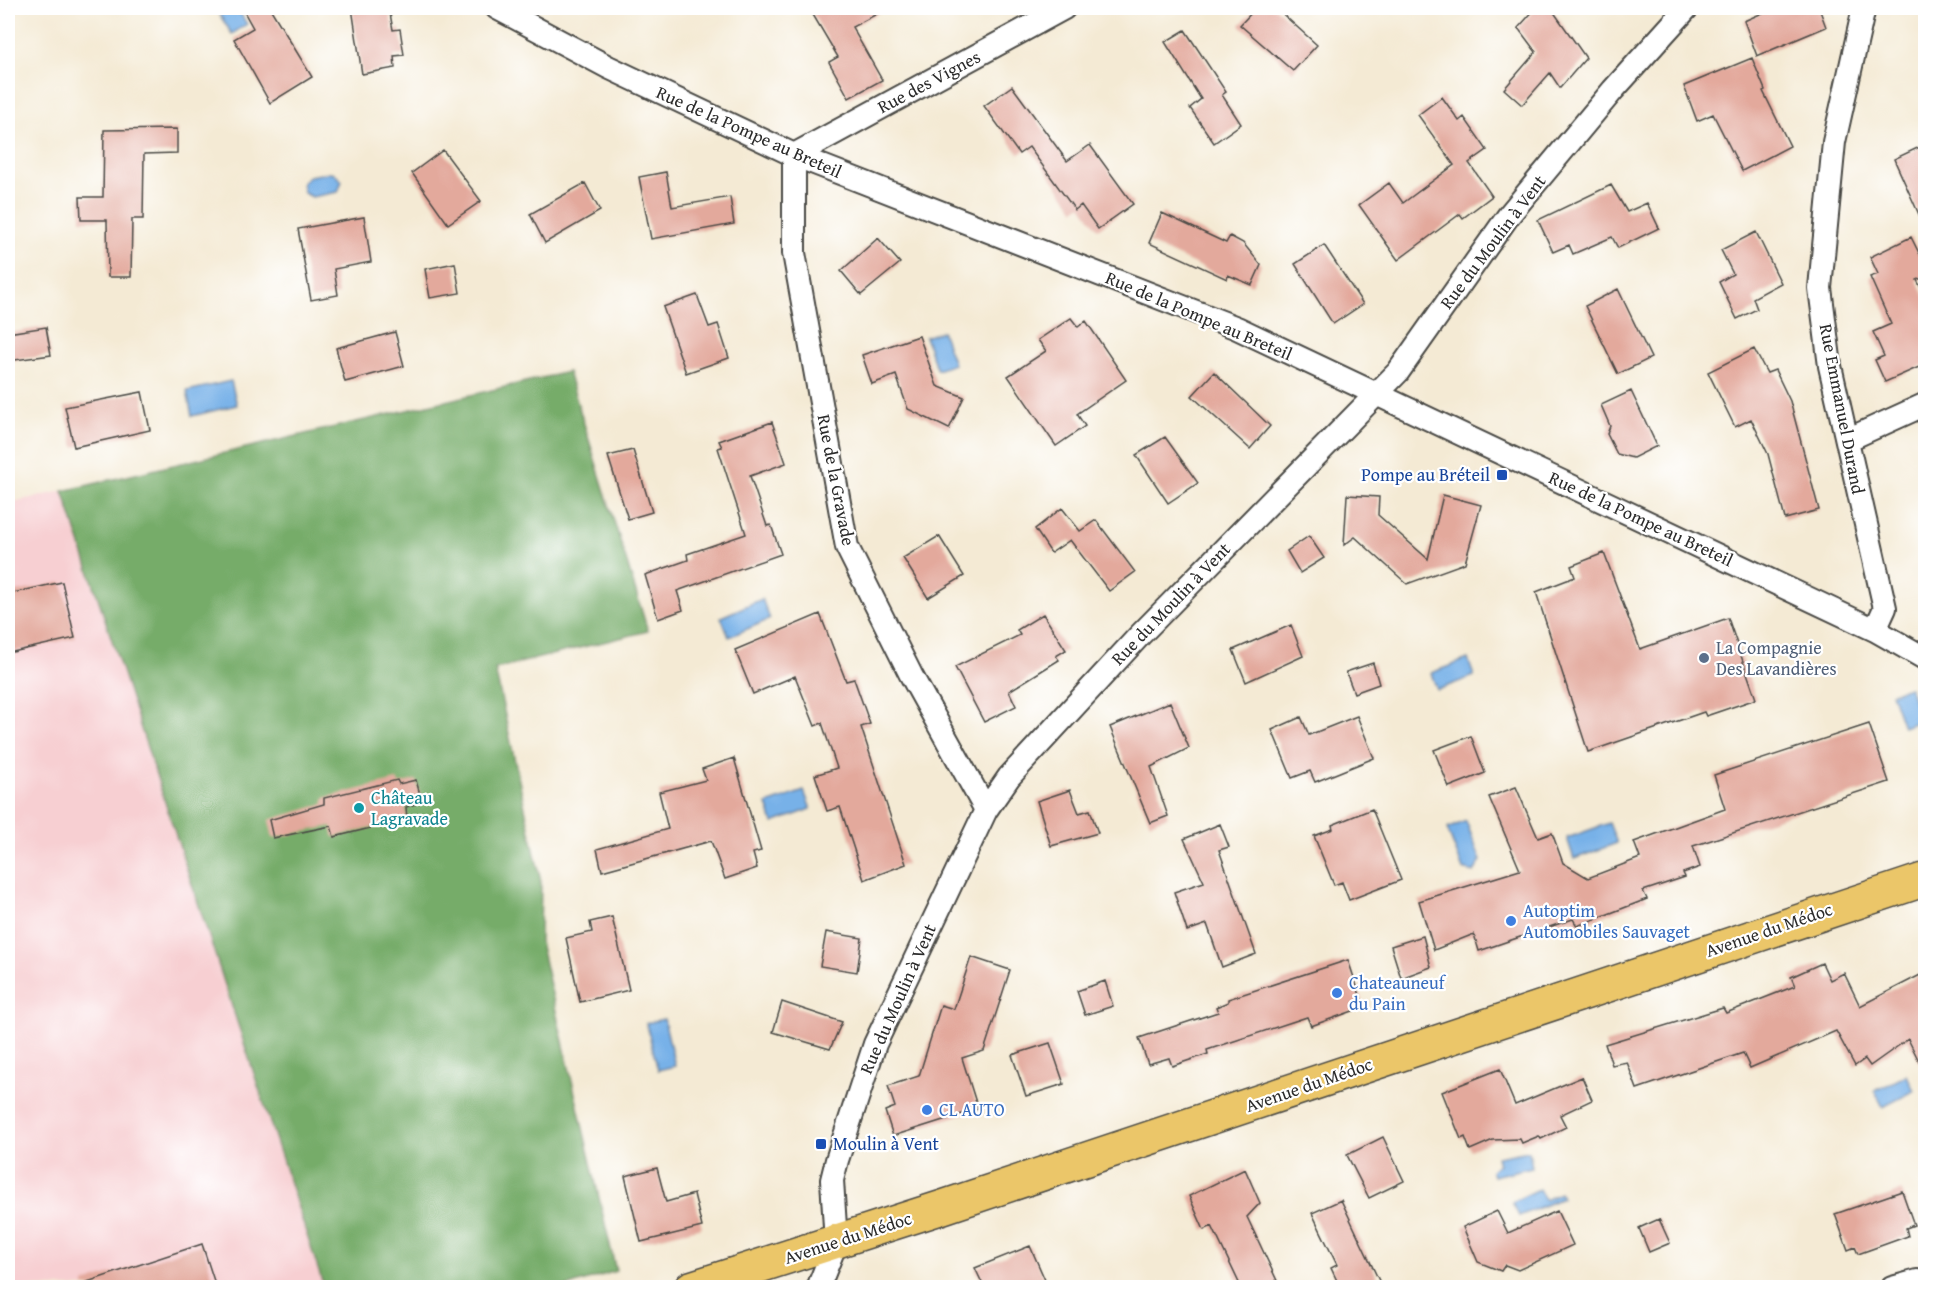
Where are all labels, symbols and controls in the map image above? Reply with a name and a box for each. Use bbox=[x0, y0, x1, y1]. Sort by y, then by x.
street label: Rue des Vignes bbox=[872, 43, 985, 120]
street label: Rue de la Pompe au Breteil bbox=[652, 78, 846, 185]
street label: Rue du Moulin à Vent bbox=[1433, 168, 1552, 314]
street label: Rue de la Pompe au Breteil bbox=[1102, 264, 1297, 367]
street label: Rue Emmanuel Durand bbox=[1813, 321, 1872, 497]
street label: Rue de la Gravade bbox=[811, 412, 862, 548]
place label: Pompe au Bréteil bbox=[1361, 461, 1490, 488]
street label: Rue de la Pompe au Breteil bbox=[1545, 464, 1738, 573]
marker: Pompe au Bréteil bbox=[1495, 468, 1509, 482]
street label: Rue du Moulin à Vent bbox=[1105, 536, 1237, 671]
place label: La Compagnie Des Lavandières bbox=[1716, 634, 1837, 682]
marker: La Compagnie Des Lavandières bbox=[1697, 651, 1711, 665]
place label: Château Lagravade bbox=[371, 784, 448, 832]
marker: Château Lagravade bbox=[352, 801, 366, 815]
street label: Avenue du Médoc bbox=[1702, 895, 1836, 964]
place label: Autoptim Automobiles Sauvaget bbox=[1523, 897, 1691, 945]
marker: Autoptim Automobiles Sauvaget bbox=[1504, 914, 1518, 928]
street label: Rue du Moulin à Vent bbox=[852, 919, 943, 1078]
place label: Chateauneuf du Pain bbox=[1349, 969, 1447, 1017]
marker: Chateauneuf du Pain bbox=[1330, 986, 1344, 1000]
street label: Avenue du Médoc bbox=[1242, 1050, 1376, 1119]
place label: CL AUTO bbox=[939, 1096, 1005, 1123]
marker: CL AUTO bbox=[920, 1103, 934, 1117]
place label: Moulin à Vent bbox=[833, 1130, 940, 1157]
marker: Moulin à Vent bbox=[814, 1137, 828, 1151]
street label: Avenue du Médoc bbox=[781, 1204, 915, 1271]

